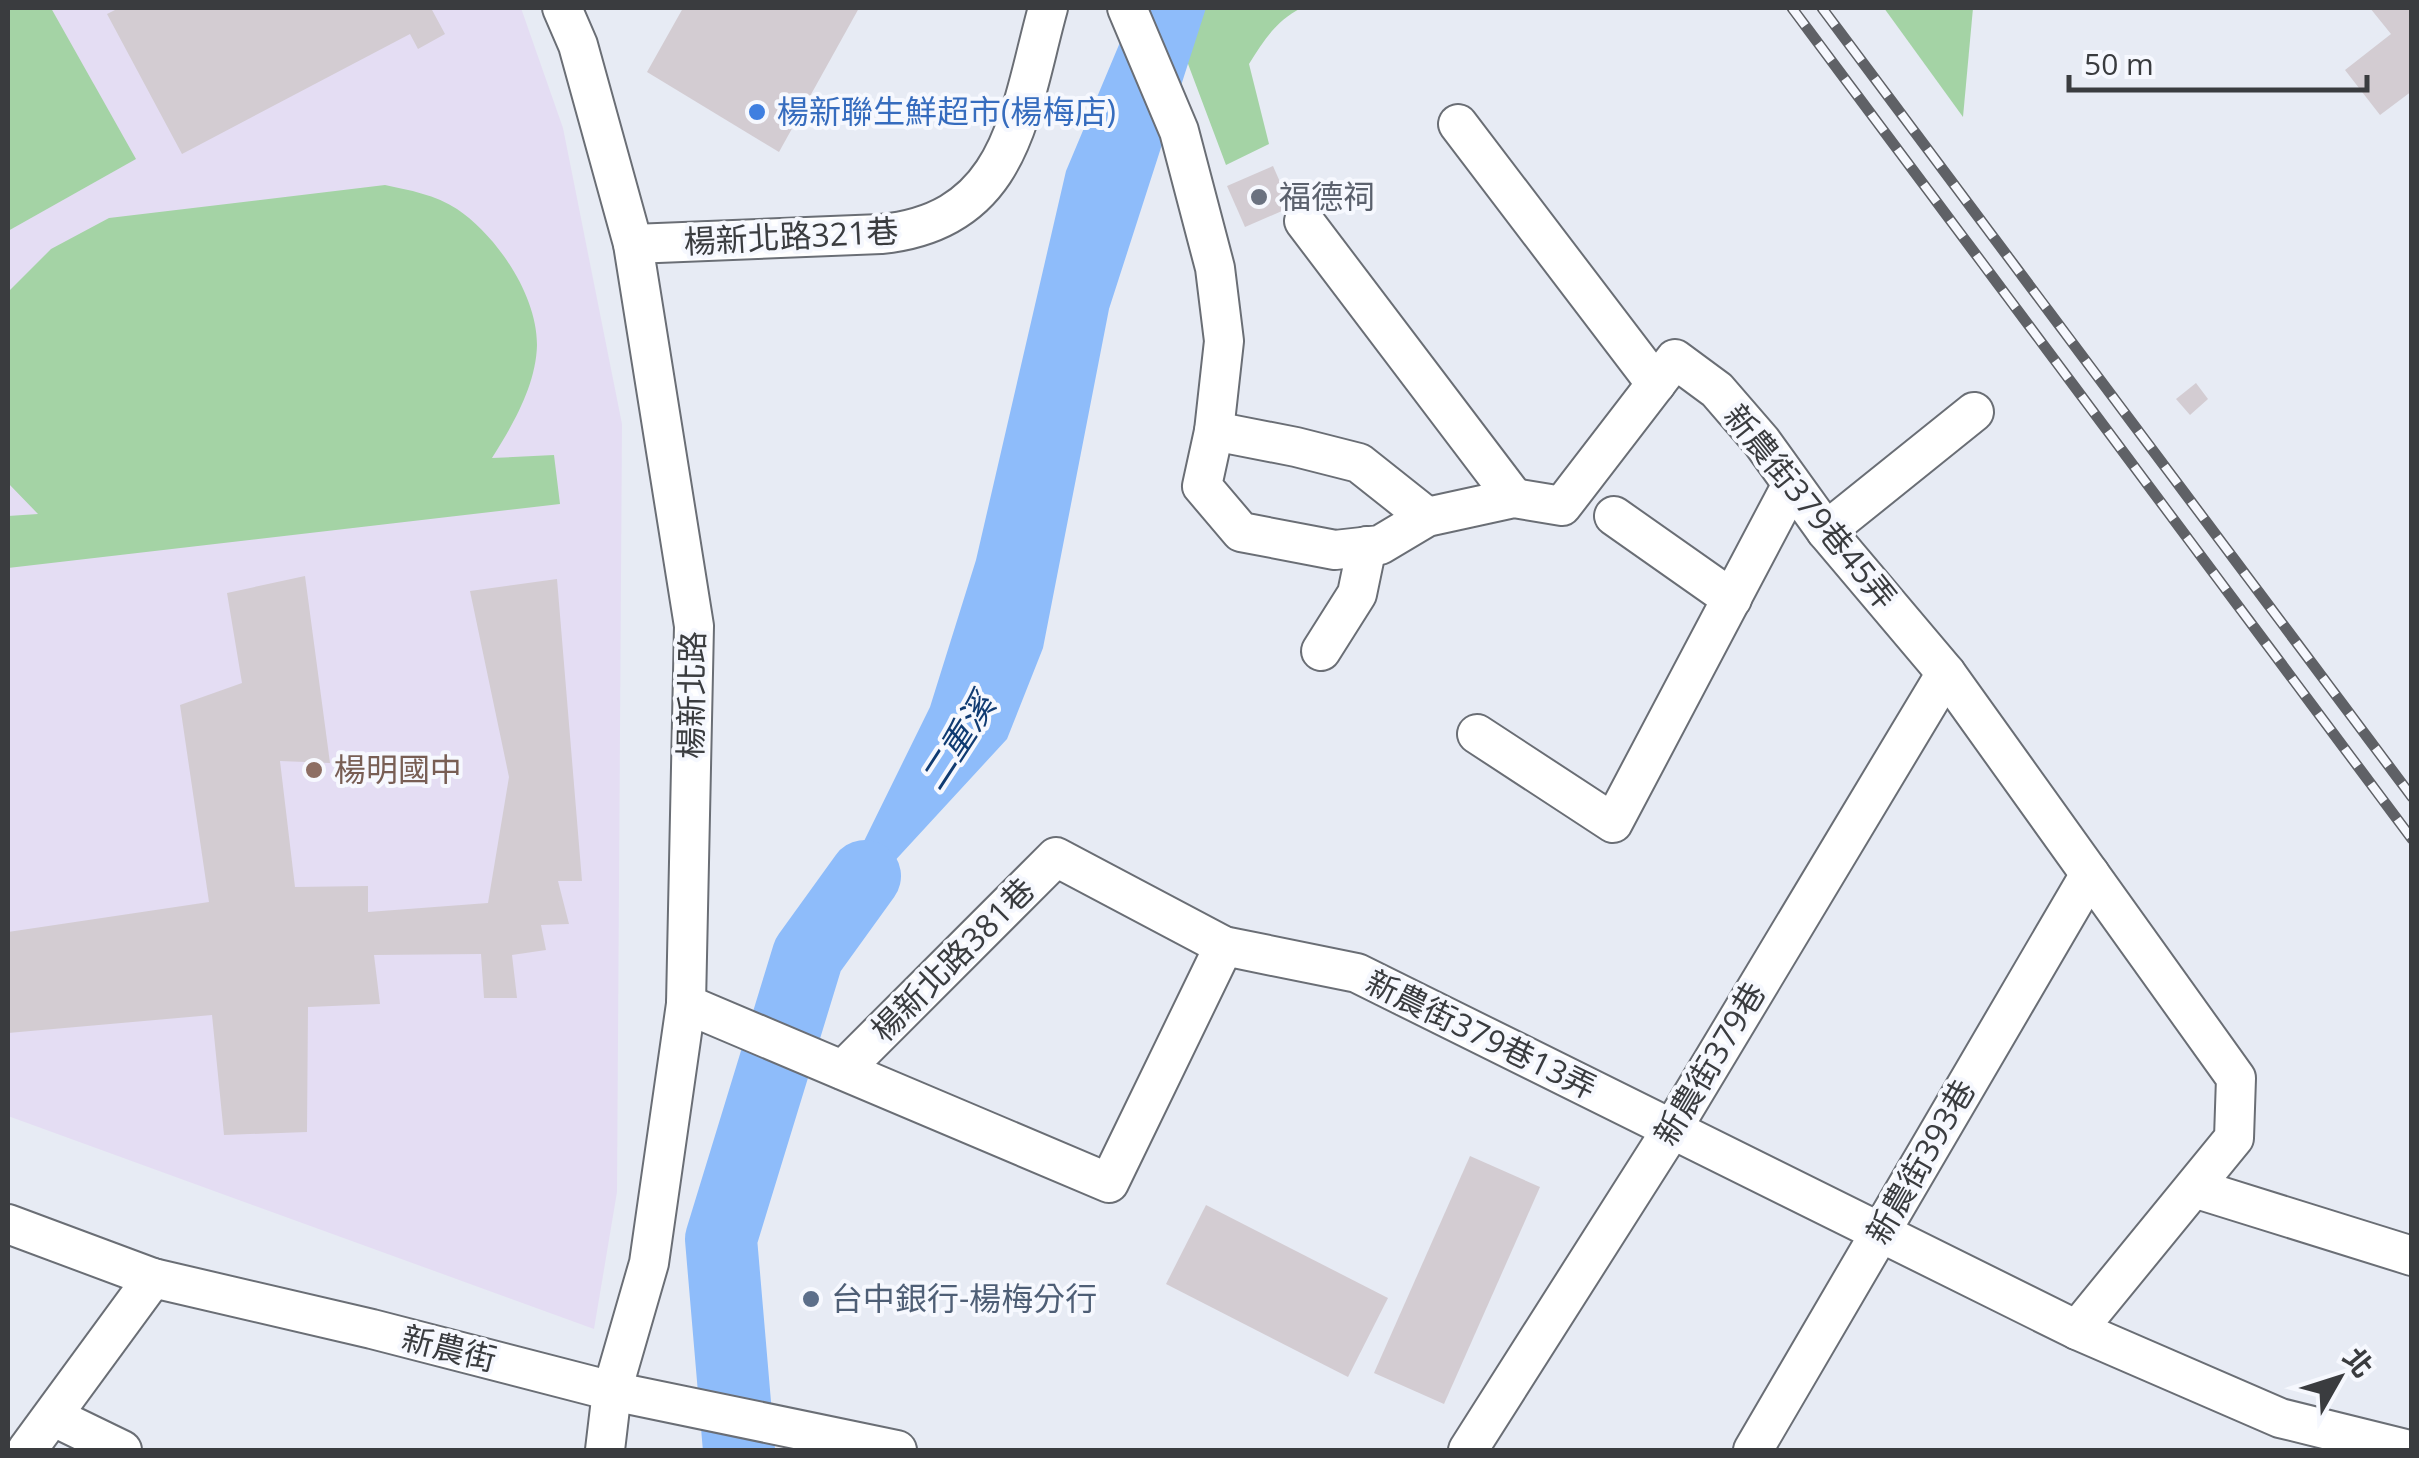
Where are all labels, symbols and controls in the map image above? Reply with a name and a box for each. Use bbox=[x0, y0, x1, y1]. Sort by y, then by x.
scale bar bbox=[2069, 30, 2366, 92]
text: 50 m bbox=[2084, 43, 2154, 84]
place label: 楊新聯生鮮超市(楊梅店) bbox=[777, 89, 1116, 132]
marker: 楊新聯生鮮超市(楊梅店) bbox=[746, 101, 768, 123]
place label: 福德祠 bbox=[1279, 174, 1375, 217]
marker: 福德祠 bbox=[1248, 186, 1270, 208]
street label: 楊新北路321巷 bbox=[682, 208, 899, 263]
street label: 新農街379巷45弄 bbox=[1715, 395, 1907, 617]
street label: 楊新北路 bbox=[668, 631, 713, 759]
water label: 二重溪 bbox=[908, 680, 1008, 798]
place label: 楊明國中 bbox=[334, 747, 462, 790]
marker: 楊明國中 bbox=[303, 759, 325, 781]
street label: 楊新北路381巷 bbox=[861, 868, 1043, 1050]
street label: 新農街379巷13弄 bbox=[1359, 959, 1604, 1108]
street label: 新農街379巷 bbox=[1643, 974, 1774, 1153]
street label: 新農街393巷 bbox=[1855, 1071, 1984, 1251]
place label: 台中銀行-楊梅分行 bbox=[831, 1276, 1097, 1319]
marker: 台中銀行-楊梅分行 bbox=[800, 1288, 822, 1310]
street label: 新農街 bbox=[398, 1315, 501, 1380]
north arrow bbox=[2289, 1328, 2389, 1428]
text: 北 bbox=[2336, 1339, 2383, 1384]

